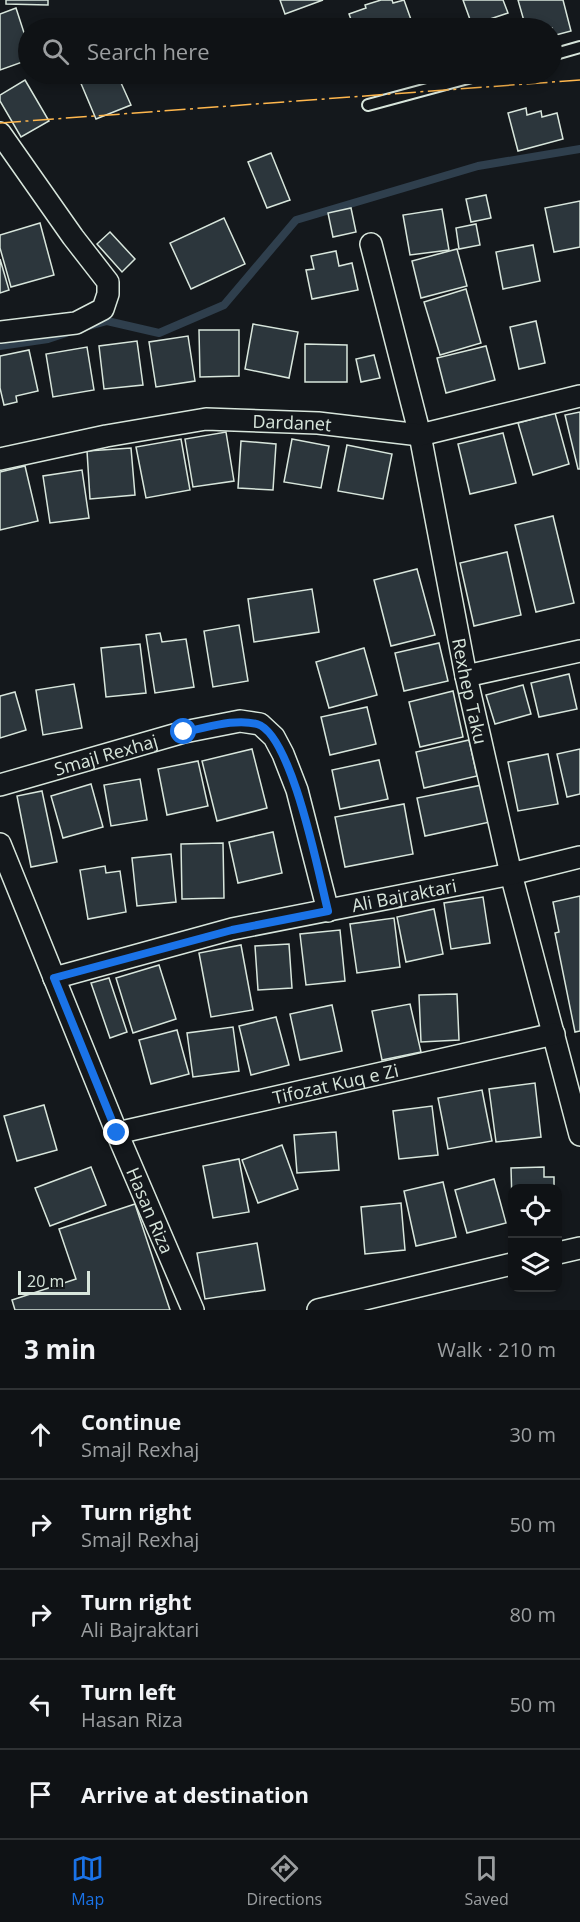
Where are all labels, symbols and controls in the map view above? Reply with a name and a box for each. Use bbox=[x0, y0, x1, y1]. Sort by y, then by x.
search box bbox=[18, 18, 562, 84]
icon: search bbox=[39, 35, 72, 68]
text: Search here bbox=[87, 36, 210, 66]
street label: Dardanet bbox=[252, 409, 333, 437]
street label: Rexhep Taku bbox=[447, 636, 493, 746]
route start bbox=[170, 718, 196, 744]
street label: Smajl Rexhaj bbox=[51, 728, 160, 781]
street label: Ali Bajraktari bbox=[349, 873, 459, 917]
street label: Tifozat Kuq e Zi bbox=[270, 1058, 401, 1109]
route end bbox=[103, 1119, 129, 1145]
street label: Hasan Riza bbox=[121, 1164, 179, 1257]
map controls bbox=[508, 1184, 562, 1292]
button: locate bbox=[508, 1184, 562, 1238]
button: layers bbox=[508, 1238, 562, 1292]
scale bar bbox=[18, 1268, 90, 1296]
text: 20 m bbox=[27, 1270, 64, 1292]
text: 3 min bbox=[24, 1331, 96, 1367]
text: Walk · 210 m bbox=[437, 1336, 556, 1363]
text: Continue bbox=[81, 1406, 181, 1436]
icon: ahead bbox=[24, 1418, 57, 1451]
text: 30 m bbox=[509, 1421, 556, 1448]
text: Smajl Rexhaj bbox=[81, 1436, 199, 1463]
text: Turn right bbox=[81, 1496, 192, 1526]
icon: right bbox=[24, 1508, 57, 1541]
text: 50 m bbox=[509, 1511, 556, 1538]
text: Smajl Rexhaj bbox=[81, 1526, 199, 1553]
text: Turn right bbox=[81, 1586, 192, 1616]
icon: right bbox=[24, 1598, 57, 1631]
text: 80 m bbox=[509, 1601, 556, 1628]
text: Ali Bajraktari bbox=[81, 1616, 199, 1643]
text: Turn left bbox=[81, 1676, 176, 1706]
icon: left bbox=[24, 1688, 57, 1721]
text: 50 m bbox=[509, 1691, 556, 1718]
text: Hasan Riza bbox=[81, 1706, 183, 1733]
icon: arrive bbox=[24, 1778, 57, 1811]
text: Arrive at destination bbox=[81, 1779, 309, 1809]
tab: Map bbox=[71, 1852, 104, 1910]
tab: Directions bbox=[247, 1852, 322, 1910]
tab: Saved bbox=[464, 1852, 509, 1910]

